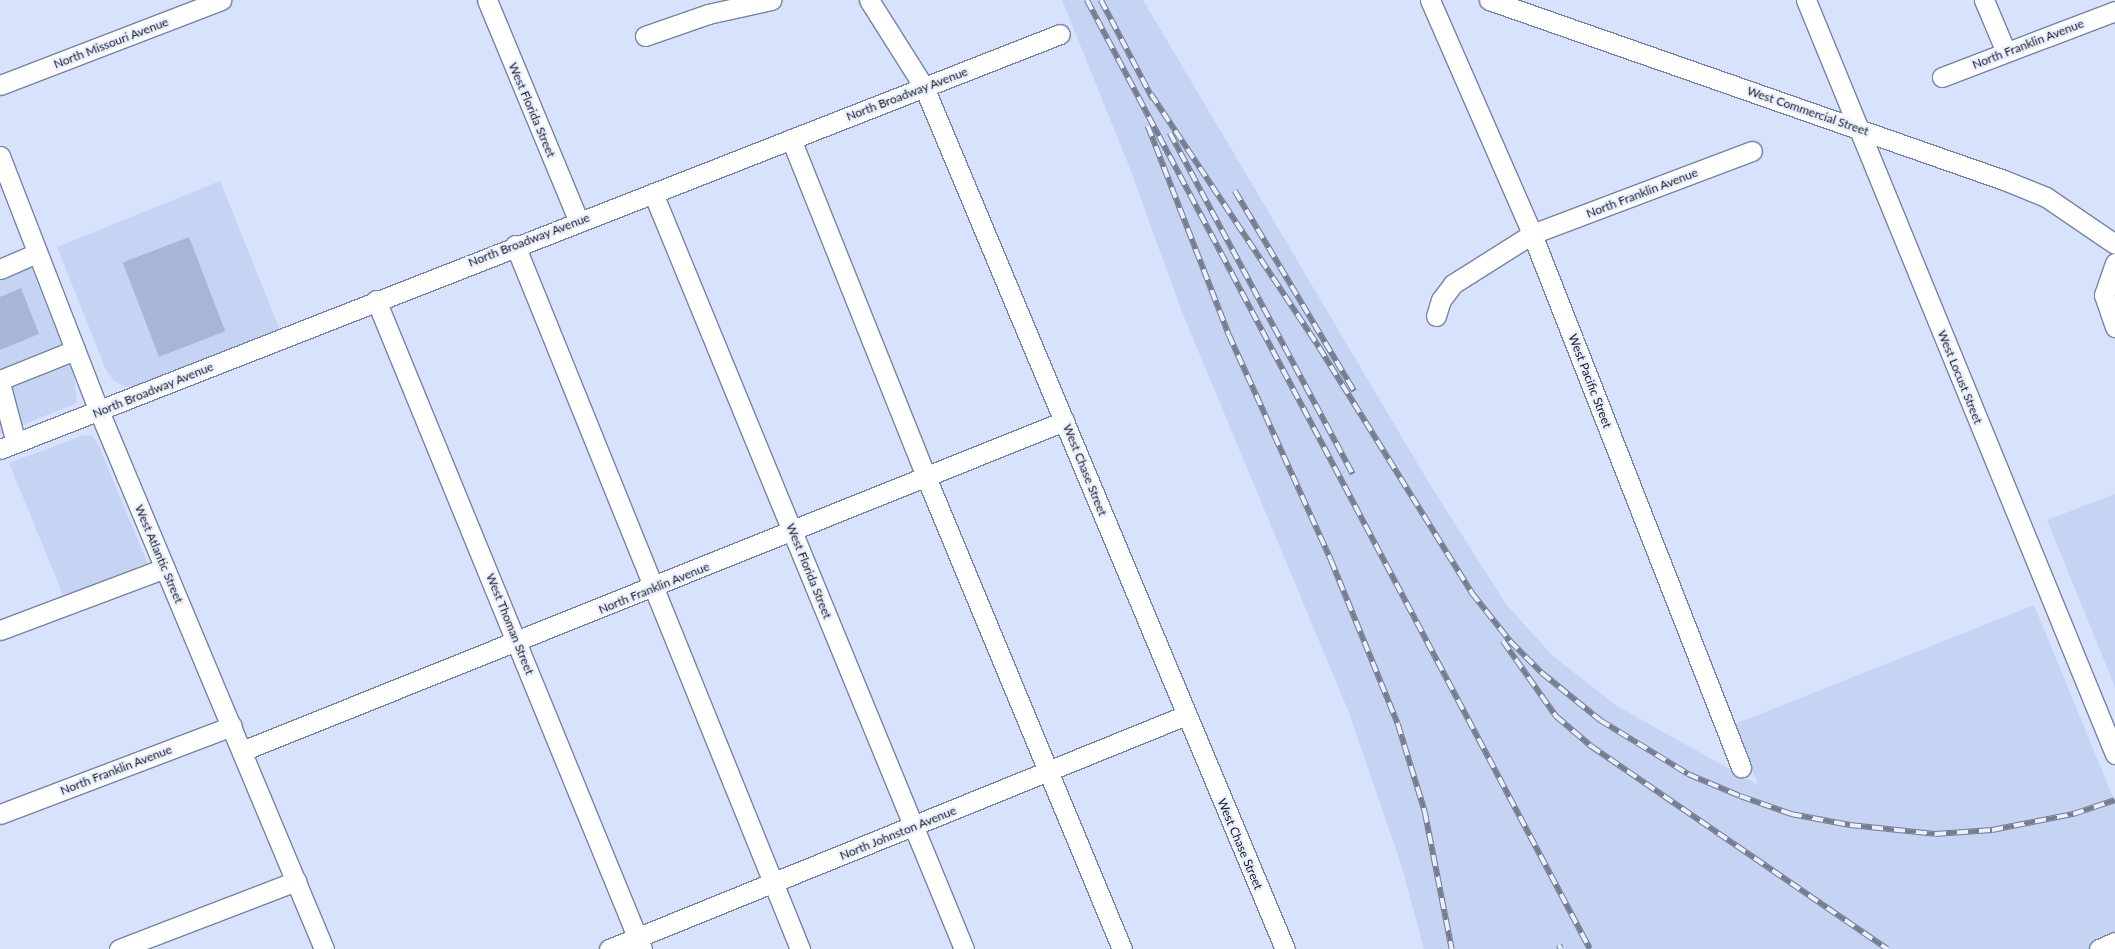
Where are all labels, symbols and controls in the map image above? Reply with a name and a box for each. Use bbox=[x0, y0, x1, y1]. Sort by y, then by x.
street label: North Missouri Avenue bbox=[51, 14, 171, 72]
street label: North Franklin Avenue bbox=[1970, 16, 2086, 72]
street label: West Florida Street bbox=[506, 60, 558, 160]
street label: North Broadway Avenue bbox=[844, 64, 970, 124]
street label: West Commercial Street bbox=[1745, 83, 1871, 139]
street label: North Franklin Avenue bbox=[1584, 165, 1700, 221]
street label: North Broadway Avenue bbox=[466, 210, 592, 270]
street label: West Locust Street bbox=[1935, 328, 1985, 426]
street label: West Pacific Street bbox=[1565, 332, 1615, 430]
street label: North Broadway Avenue bbox=[90, 359, 216, 421]
street label: West Chase Street bbox=[1060, 422, 1110, 518]
street label: West Atlantic Street bbox=[132, 502, 186, 606]
street label: West Florida Street bbox=[783, 521, 835, 621]
street label: North Franklin Avenue bbox=[596, 559, 712, 617]
street label: West Thoman Street bbox=[483, 571, 537, 677]
street label: North Franklin Avenue bbox=[58, 742, 174, 798]
street label: West Chase Street bbox=[1214, 796, 1266, 892]
street label: North Johnston Avenue bbox=[837, 803, 959, 863]

